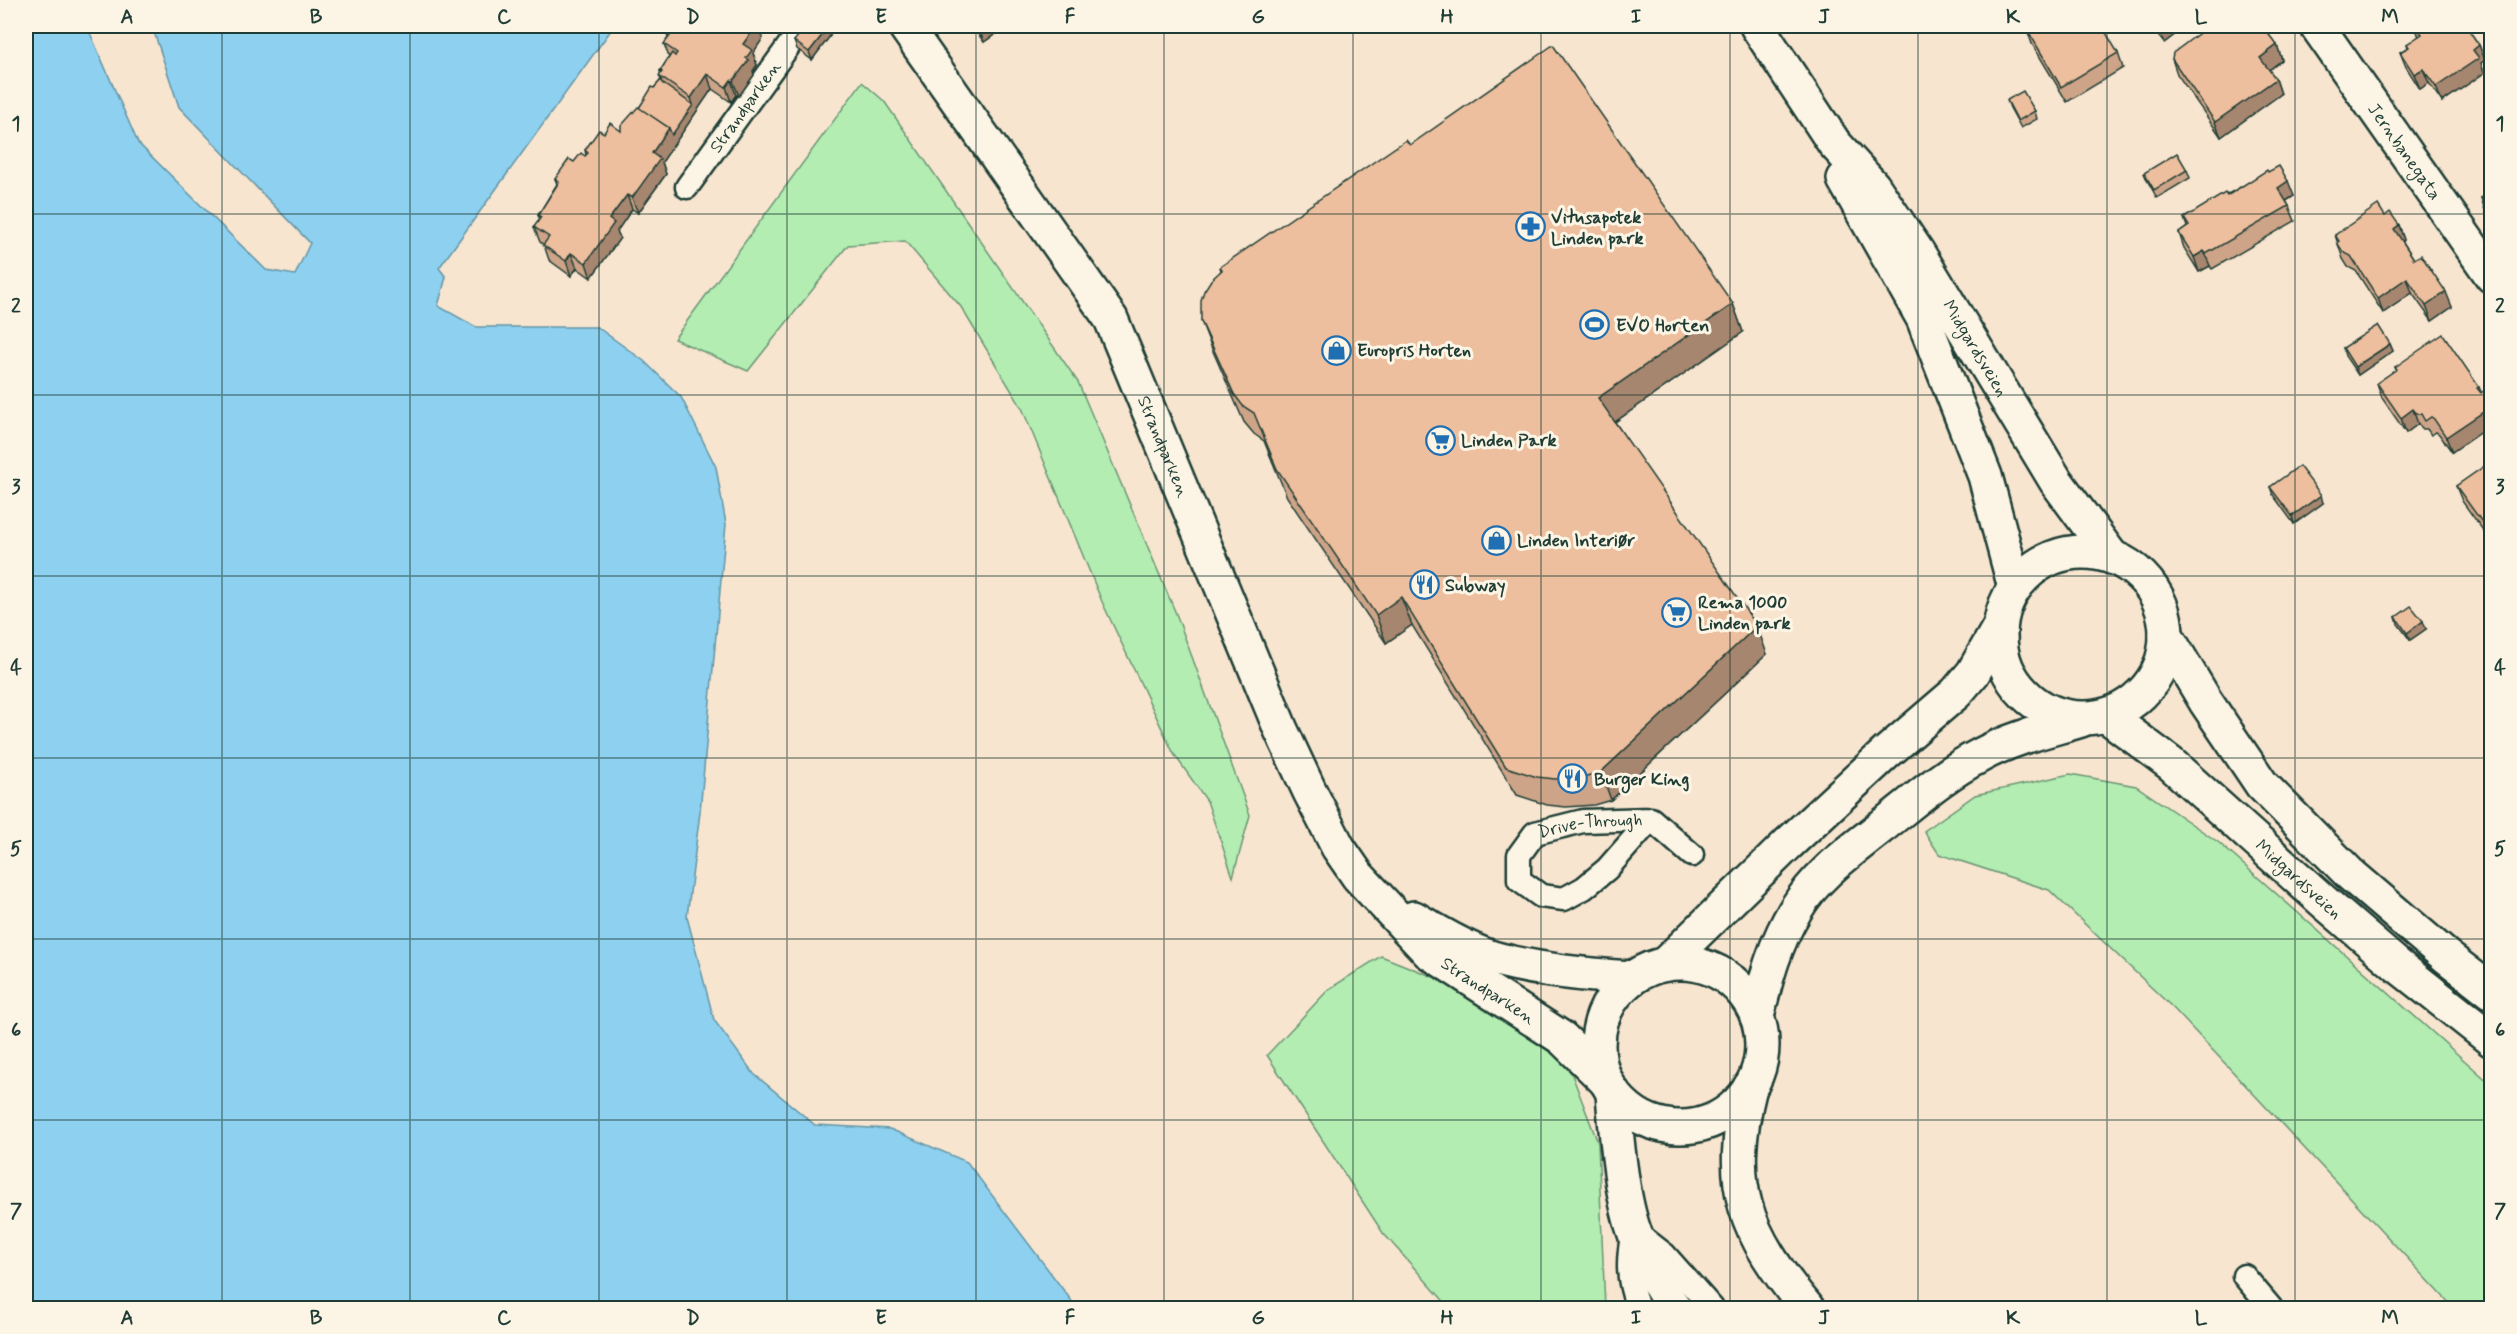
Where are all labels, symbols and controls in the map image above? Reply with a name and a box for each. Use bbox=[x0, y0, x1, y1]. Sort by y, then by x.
text: A bbox=[120, 4, 134, 31]
text: B bbox=[310, 4, 323, 31]
text: C bbox=[497, 4, 512, 31]
text: D bbox=[686, 4, 700, 31]
text: E bbox=[875, 4, 887, 31]
text: F bbox=[1065, 4, 1076, 31]
text: G bbox=[1251, 4, 1265, 31]
text: H bbox=[1440, 4, 1454, 31]
text: I bbox=[1631, 4, 1641, 31]
text: J bbox=[1818, 4, 1830, 31]
text: K bbox=[2006, 4, 2021, 31]
text: L bbox=[2195, 4, 2208, 31]
text: M bbox=[2381, 4, 2399, 31]
street label: Strandparken bbox=[704, 56, 787, 158]
street label: Jernbanegata bbox=[2362, 99, 2446, 205]
text: 1 bbox=[12, 111, 20, 138]
text: 1 bbox=[2496, 111, 2504, 138]
place label: Vitusapotek Linden park bbox=[1551, 206, 1644, 251]
pharmacy icon: Vitusapotek Linden park bbox=[1514, 211, 1546, 243]
text: 2 bbox=[11, 293, 21, 320]
text: 2 bbox=[2495, 293, 2505, 320]
street label: Midgardsveien bbox=[1936, 296, 2013, 402]
sports icon: EVO Horten bbox=[1579, 309, 1611, 341]
place label: EVO Horten bbox=[1616, 314, 1709, 338]
shop icon: Europris Horten bbox=[1320, 334, 1352, 366]
place label: Europris Horten bbox=[1357, 339, 1471, 363]
street label: Strandparken bbox=[1131, 392, 1195, 501]
supermarket icon: Linden Park bbox=[1424, 424, 1456, 456]
place label: Linden Park bbox=[1461, 429, 1557, 453]
text: 3 bbox=[11, 474, 21, 501]
text: 3 bbox=[2495, 474, 2505, 501]
shop icon: Linden Interiør bbox=[1480, 524, 1512, 556]
place label: Linden Interiør bbox=[1517, 529, 1636, 553]
restaurant icon: Subway bbox=[1408, 569, 1440, 601]
place label: Subway bbox=[1445, 574, 1506, 598]
place label: Rema 1000 Linden park bbox=[1698, 591, 1791, 636]
supermarket icon: Rema 1000 Linden park bbox=[1661, 596, 1693, 628]
text: 4 bbox=[10, 655, 22, 682]
text: 4 bbox=[2494, 655, 2506, 682]
restaurant icon: Burger King bbox=[1557, 763, 1589, 795]
place label: Burger King bbox=[1594, 768, 1689, 794]
street label: Drive-Through bbox=[1535, 808, 1643, 845]
street label: Midgardsveien bbox=[2250, 834, 2347, 925]
text: 5 bbox=[10, 836, 22, 863]
text: 5 bbox=[2494, 836, 2506, 863]
street label: Strandparken bbox=[1436, 952, 1540, 1031]
text: 6 bbox=[11, 1017, 21, 1044]
text: 6 bbox=[2495, 1017, 2505, 1044]
text: 7 bbox=[10, 1198, 22, 1225]
text: 7 bbox=[2494, 1198, 2506, 1225]
text: A bbox=[120, 1305, 134, 1332]
text: B bbox=[310, 1305, 323, 1332]
text: C bbox=[497, 1305, 512, 1332]
text: D bbox=[686, 1305, 700, 1332]
text: E bbox=[875, 1305, 887, 1332]
text: F bbox=[1065, 1305, 1076, 1332]
text: G bbox=[1251, 1305, 1265, 1332]
text: H bbox=[1440, 1305, 1454, 1332]
text: I bbox=[1631, 1305, 1641, 1332]
text: J bbox=[1818, 1305, 1830, 1332]
text: K bbox=[2006, 1305, 2021, 1332]
text: L bbox=[2195, 1305, 2208, 1332]
text: M bbox=[2381, 1305, 2399, 1332]

